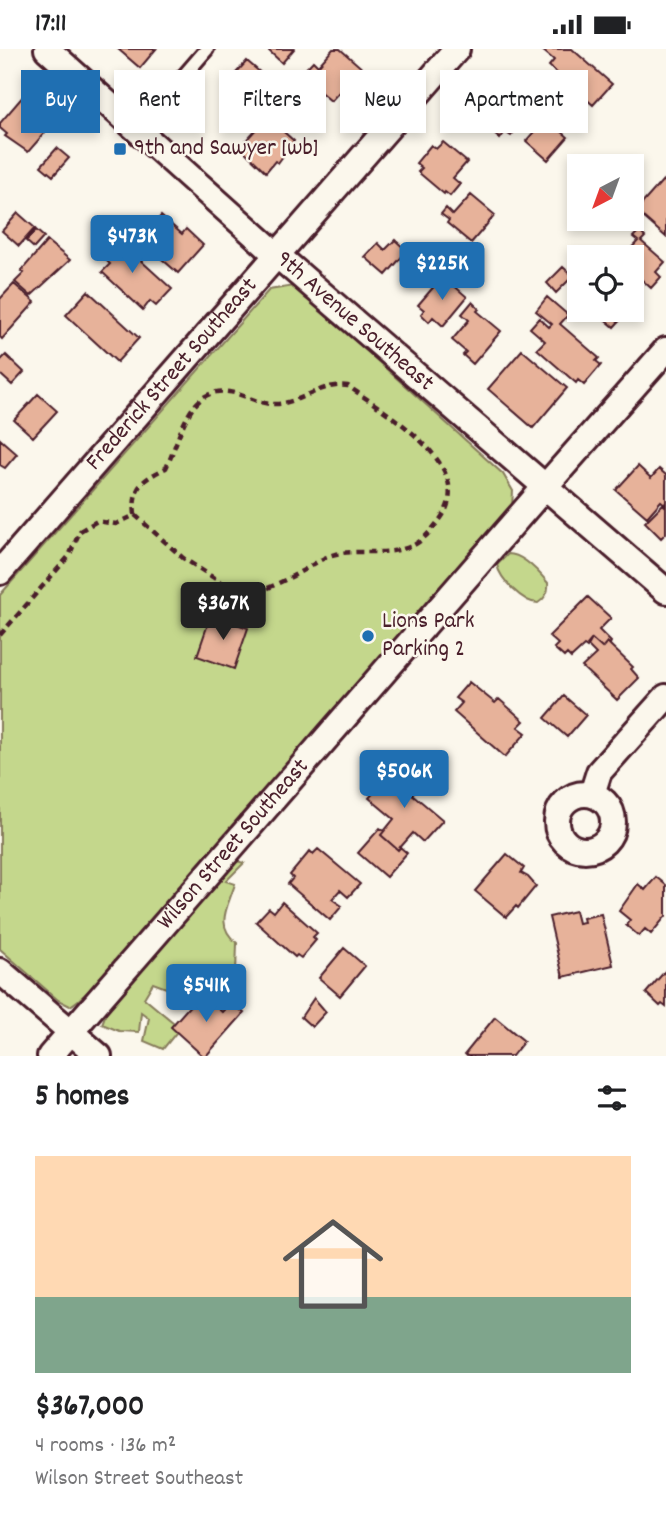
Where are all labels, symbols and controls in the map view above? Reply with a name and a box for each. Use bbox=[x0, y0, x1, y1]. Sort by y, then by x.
text: 17:11 bbox=[35, 6, 66, 43]
chip: Buy bbox=[21, 70, 100, 133]
chip: Rent bbox=[114, 70, 205, 133]
chip: Filters bbox=[219, 70, 326, 133]
chip: New bbox=[340, 70, 426, 133]
chip: Apartment bbox=[440, 70, 588, 133]
place label: 9th and Sawyer [wb] bbox=[134, 132, 318, 166]
marker: 9th and Sawyer [wb] bbox=[112, 141, 128, 157]
north arrow bbox=[567, 154, 644, 231]
map controls bbox=[567, 154, 644, 322]
pin: $473K bbox=[83, 215, 181, 275]
text: $473K bbox=[107, 221, 157, 254]
pin: $225K bbox=[393, 243, 491, 302]
street label: 9th Avenue Southeast bbox=[268, 244, 441, 400]
button: locate bbox=[567, 245, 644, 322]
text: $225K bbox=[415, 248, 469, 281]
street label: Frederick Street Southeast bbox=[79, 271, 266, 479]
pin: $367K bbox=[174, 583, 272, 642]
text: $367K bbox=[197, 588, 249, 621]
place label: Lions Park Parking 2 bbox=[382, 605, 474, 667]
marker: Lions Park Parking 2 bbox=[360, 628, 376, 644]
street label: Wilson Street Southeast bbox=[150, 751, 318, 938]
pin: $506K bbox=[355, 751, 453, 810]
text: $506K bbox=[376, 756, 432, 789]
pin: $541K bbox=[157, 965, 255, 1024]
text: $541K bbox=[182, 970, 230, 1003]
text: 5 homes bbox=[35, 1077, 129, 1120]
icon: filters bbox=[593, 1079, 631, 1117]
icon: home bbox=[270, 1201, 396, 1327]
text: $367,000 bbox=[35, 1387, 144, 1430]
text: 4 rooms · 136 m² bbox=[35, 1430, 176, 1463]
text: Wilson Street Southeast bbox=[35, 1463, 243, 1496]

